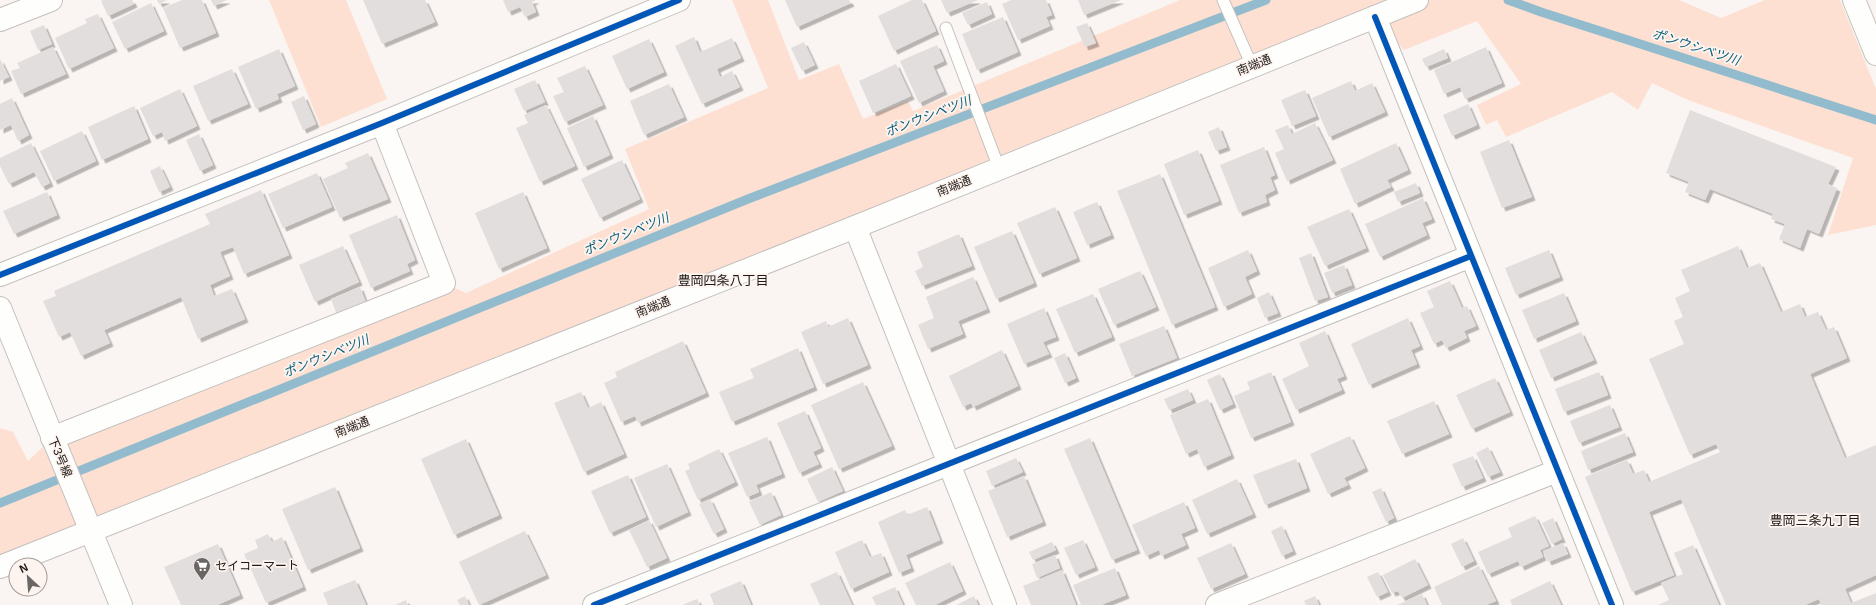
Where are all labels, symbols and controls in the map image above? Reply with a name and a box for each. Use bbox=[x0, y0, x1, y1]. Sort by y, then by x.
water label: ポンウシベツ川 bbox=[1650, 26, 1743, 69]
street label: 南端通 bbox=[1235, 52, 1273, 78]
water label: ポンウシベツ川 bbox=[883, 92, 975, 139]
street label: 南端通 bbox=[935, 173, 973, 199]
water label: ポンウシベツ川 bbox=[581, 209, 673, 258]
district label: 豊岡四条八丁目 bbox=[677, 273, 769, 288]
street label: 南端通 bbox=[634, 294, 672, 320]
water label: ポンウシベツ川 bbox=[281, 331, 373, 380]
street label: 南端通 bbox=[333, 414, 371, 440]
street label: 下3号線 bbox=[45, 435, 75, 479]
district label: 豊岡三条九丁目 bbox=[1769, 513, 1861, 528]
supermarket icon: セイコーマート bbox=[192, 556, 212, 581]
north arrow bbox=[8, 557, 48, 597]
place label: セイコーマート bbox=[215, 559, 299, 573]
text: N bbox=[17, 561, 30, 575]

